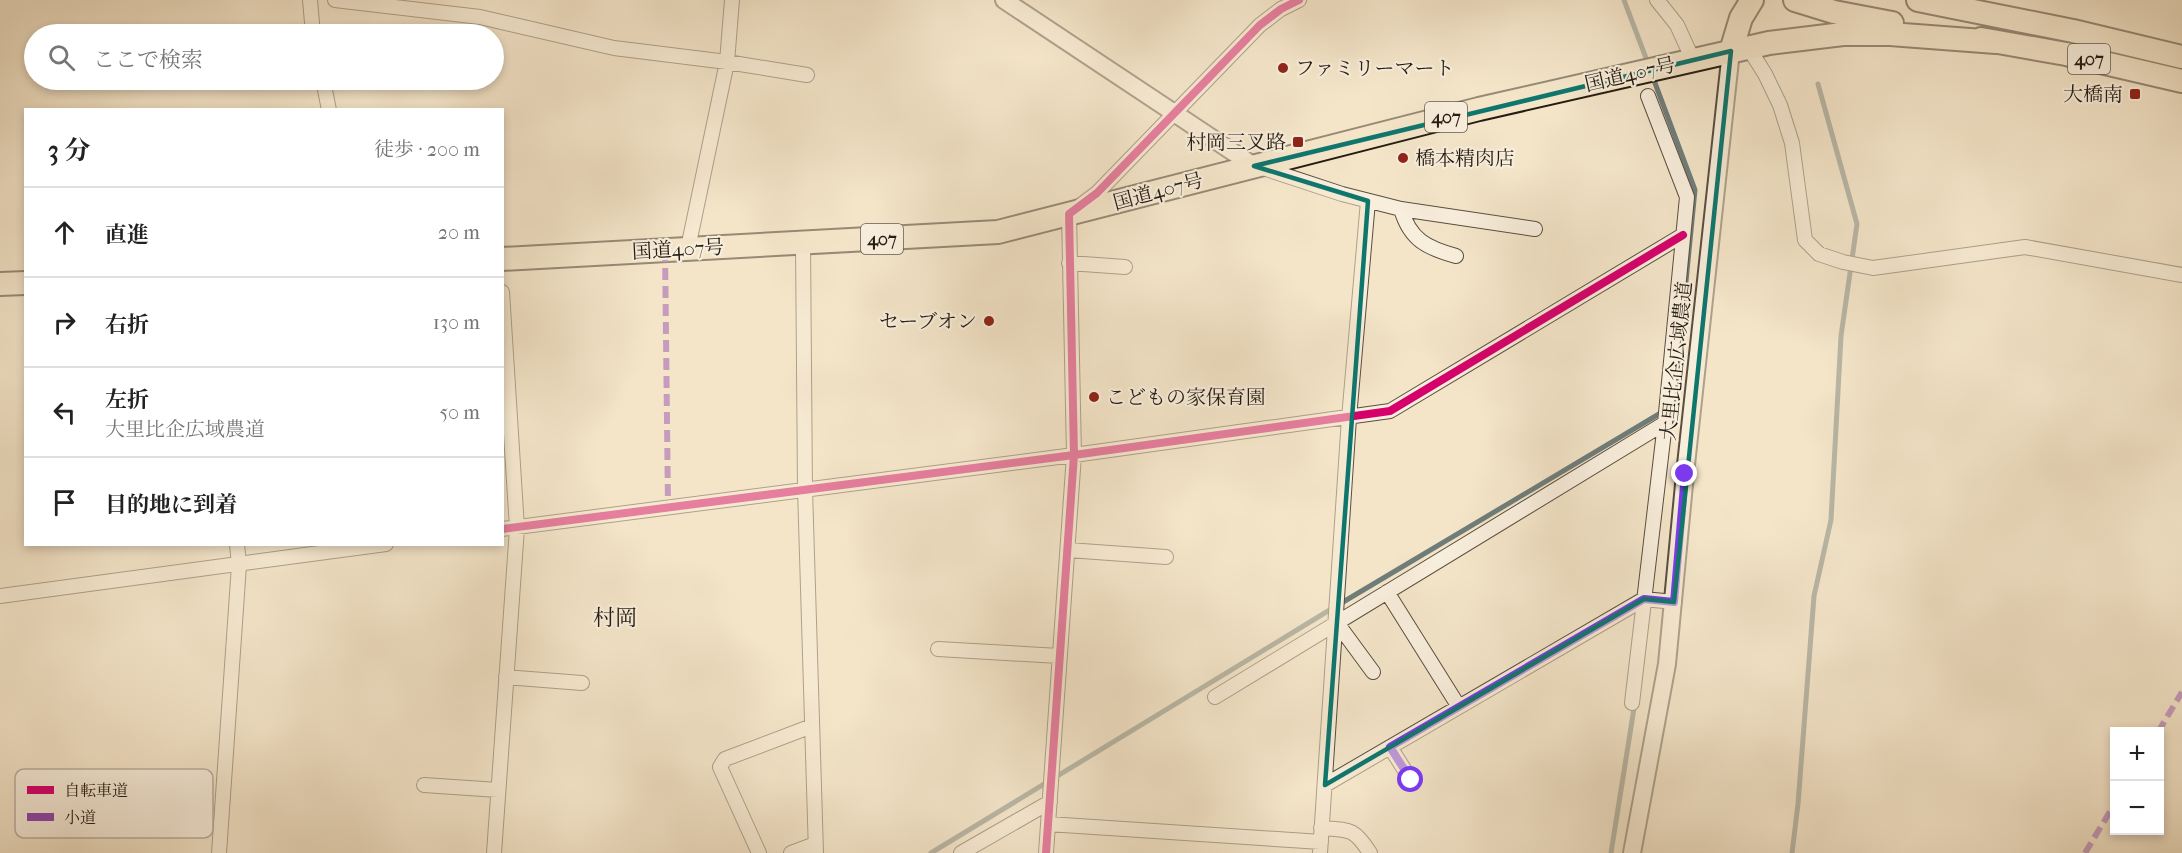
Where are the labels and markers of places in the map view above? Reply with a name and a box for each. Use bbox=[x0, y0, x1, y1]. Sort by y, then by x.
place label: ファミリーマート bbox=[1295, 57, 1455, 80]
marker: ファミリーマート bbox=[1276, 61, 1290, 75]
place label: 大橋南 bbox=[2063, 83, 2123, 106]
marker: 大橋南 bbox=[2128, 87, 2142, 101]
place label: 村岡三叉路 bbox=[1186, 131, 1286, 154]
marker: 村岡三叉路 bbox=[1291, 135, 1305, 149]
place label: 橋本精肉店 bbox=[1415, 147, 1515, 170]
marker: 橋本精肉店 bbox=[1396, 151, 1410, 165]
place label: セーブオン bbox=[879, 310, 977, 333]
marker: セーブオン bbox=[982, 314, 996, 328]
place label: こどもの家保育園 bbox=[1106, 386, 1266, 409]
marker: こどもの家保育園 bbox=[1087, 390, 1101, 404]

